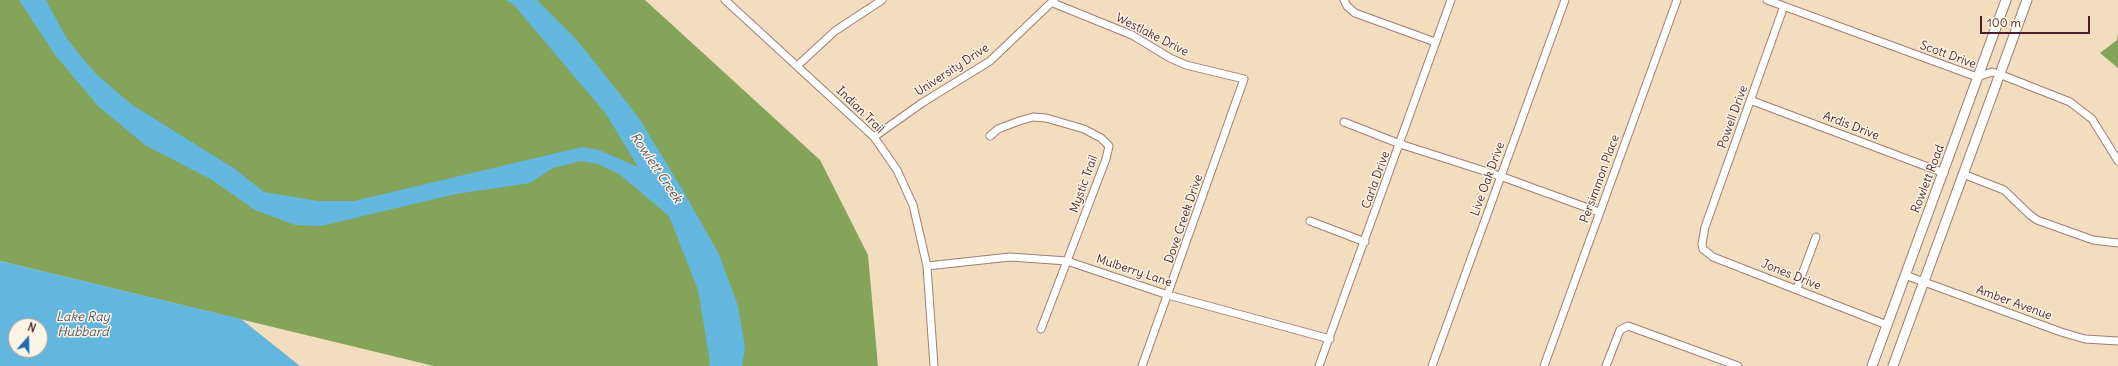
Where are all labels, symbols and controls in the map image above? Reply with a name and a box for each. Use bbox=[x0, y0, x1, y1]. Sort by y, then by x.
scale bar bbox=[1982, 8, 2092, 34]
street label: Westlake Drive bbox=[1113, 10, 1191, 60]
text: 100 m bbox=[1987, 15, 2021, 30]
street label: Scott Drive bbox=[1918, 38, 1978, 72]
street label: University Drive bbox=[912, 41, 992, 99]
street label: Powell Drive bbox=[1715, 83, 1751, 151]
street label: Indian Trail bbox=[833, 84, 887, 136]
street label: Ardis Drive bbox=[1821, 109, 1881, 143]
water label: Rowlett Creek bbox=[627, 130, 685, 206]
street label: Persimmon Place bbox=[1577, 133, 1623, 225]
street label: Live Oak Drive bbox=[1468, 140, 1508, 218]
street label: Rowlett Road bbox=[1908, 143, 1948, 215]
street label: Carla Drive bbox=[1359, 149, 1393, 211]
street label: Mystic Trail bbox=[1067, 153, 1101, 215]
street label: Dove Creek Drive bbox=[1162, 173, 1206, 265]
street label: Mulberry Lane bbox=[1094, 252, 1174, 290]
street label: Jones Drive bbox=[1759, 257, 1823, 293]
street label: Amber Avenue bbox=[1974, 283, 2054, 323]
water label: Lake Ray Hubbard bbox=[56, 309, 110, 340]
north arrow bbox=[8, 318, 48, 358]
text: N bbox=[26, 320, 38, 336]

